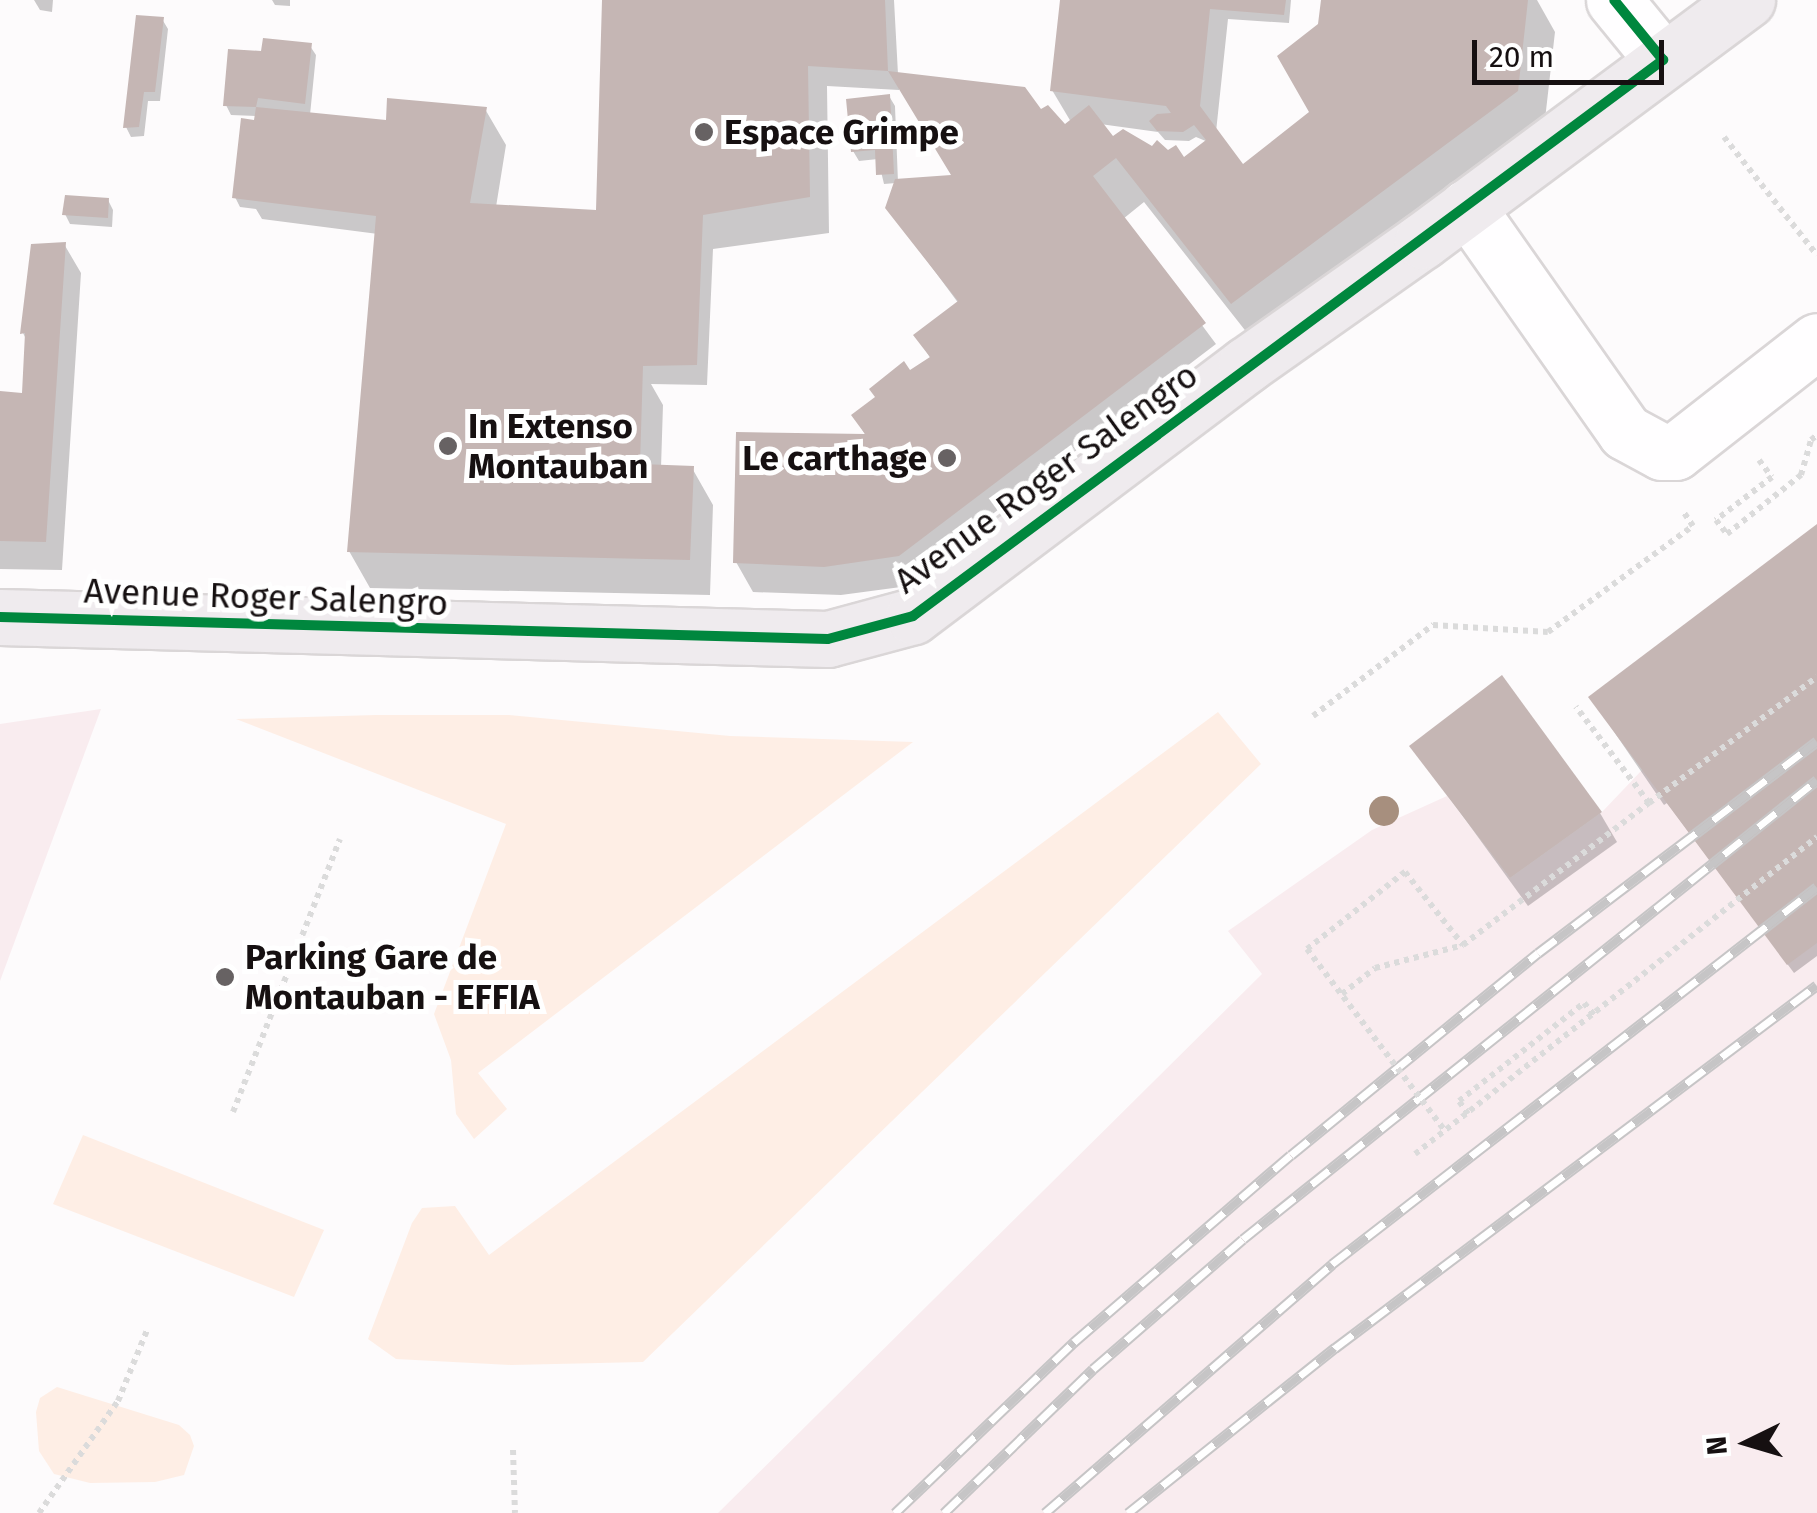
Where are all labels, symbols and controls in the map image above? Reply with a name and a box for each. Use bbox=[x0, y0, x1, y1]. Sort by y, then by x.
scale bar bbox=[1477, 20, 1670, 82]
text: 20 m bbox=[1489, 39, 1554, 75]
place label: Espace Grimpe bbox=[724, 111, 959, 153]
marker: Espace Grimpe bbox=[693, 121, 715, 143]
street label: Avenue Roger Salengro bbox=[886, 354, 1206, 602]
place label: In Extenso Montauban bbox=[468, 405, 648, 487]
marker: In Extenso Montauban bbox=[437, 435, 459, 457]
place label: Le carthage bbox=[742, 437, 927, 479]
marker: Le carthage bbox=[936, 447, 958, 469]
street label: Avenue Roger Salengro bbox=[83, 570, 449, 624]
place label: Parking Gare de Montauban - EFFIA bbox=[245, 936, 540, 1018]
marker: Parking Gare de Montauban - EFFIA bbox=[214, 966, 236, 988]
north arrow bbox=[1697, 1393, 1797, 1493]
text: N bbox=[1699, 1435, 1734, 1456]

